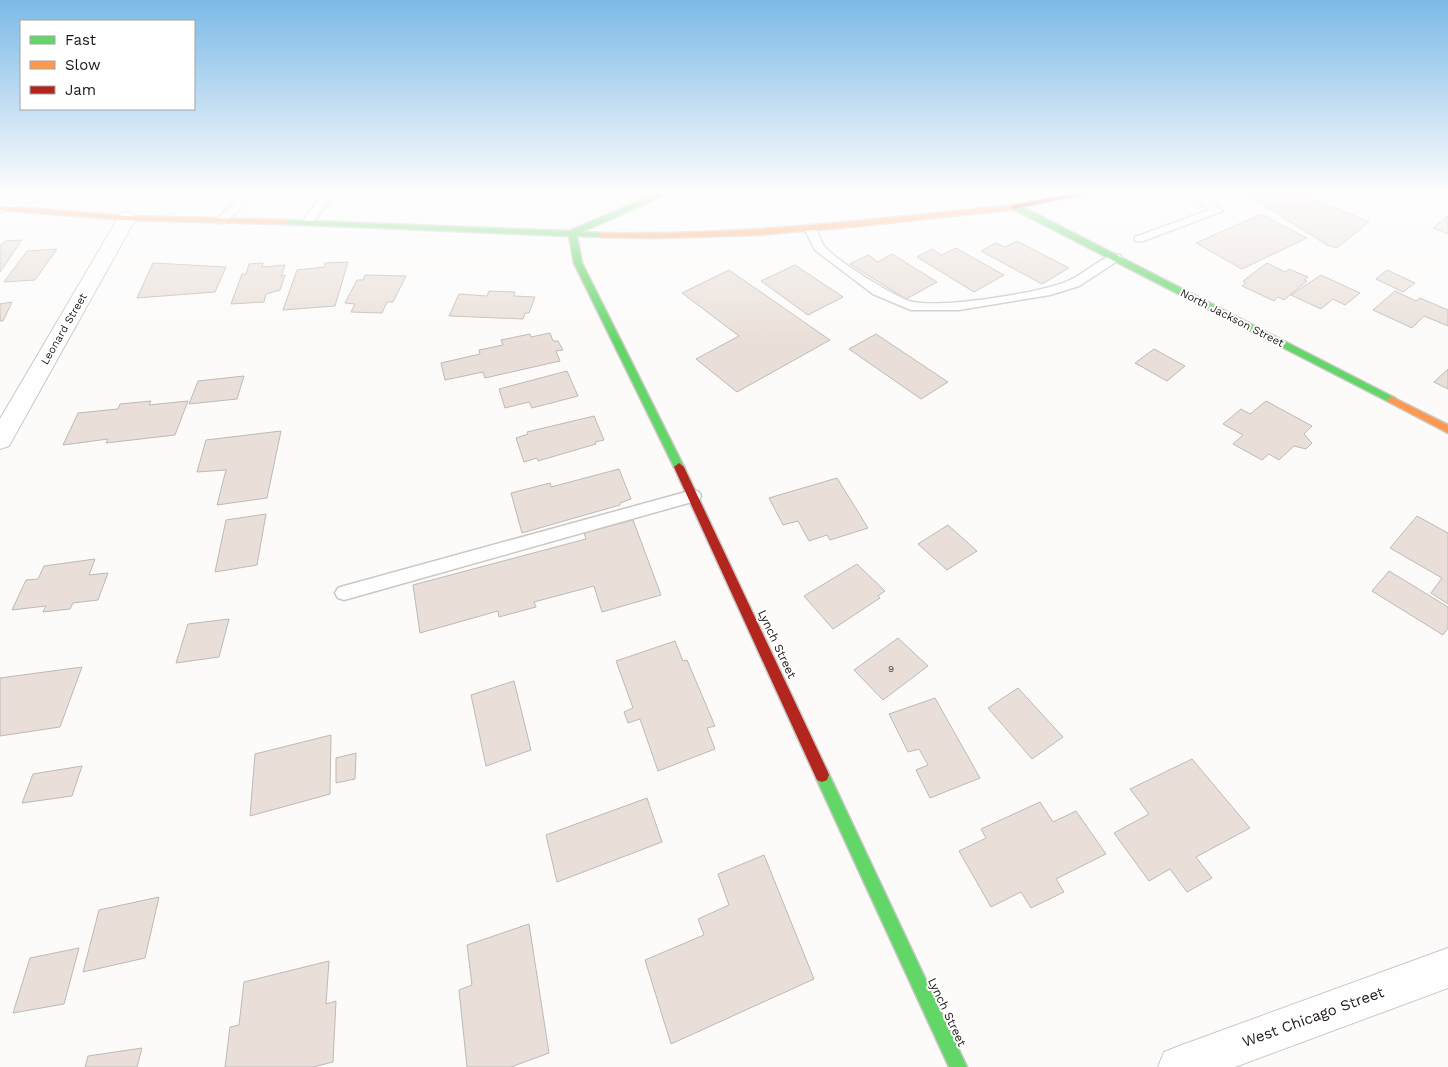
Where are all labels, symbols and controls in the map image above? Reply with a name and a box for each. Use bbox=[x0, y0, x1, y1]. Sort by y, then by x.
legend bbox=[20, 20, 195, 110]
text: Fast bbox=[65, 31, 97, 49]
text: Slow bbox=[65, 56, 101, 74]
text: Jam bbox=[65, 81, 96, 99]
street label: North Jackson Street bbox=[1178, 286, 1286, 350]
street label: Leonard Street bbox=[38, 291, 90, 367]
street label: Lynch Street bbox=[755, 607, 799, 681]
house number: 9 bbox=[888, 663, 894, 674]
street label: Lynch Street bbox=[925, 975, 969, 1049]
street label: West Chicago Street bbox=[1240, 983, 1387, 1051]

